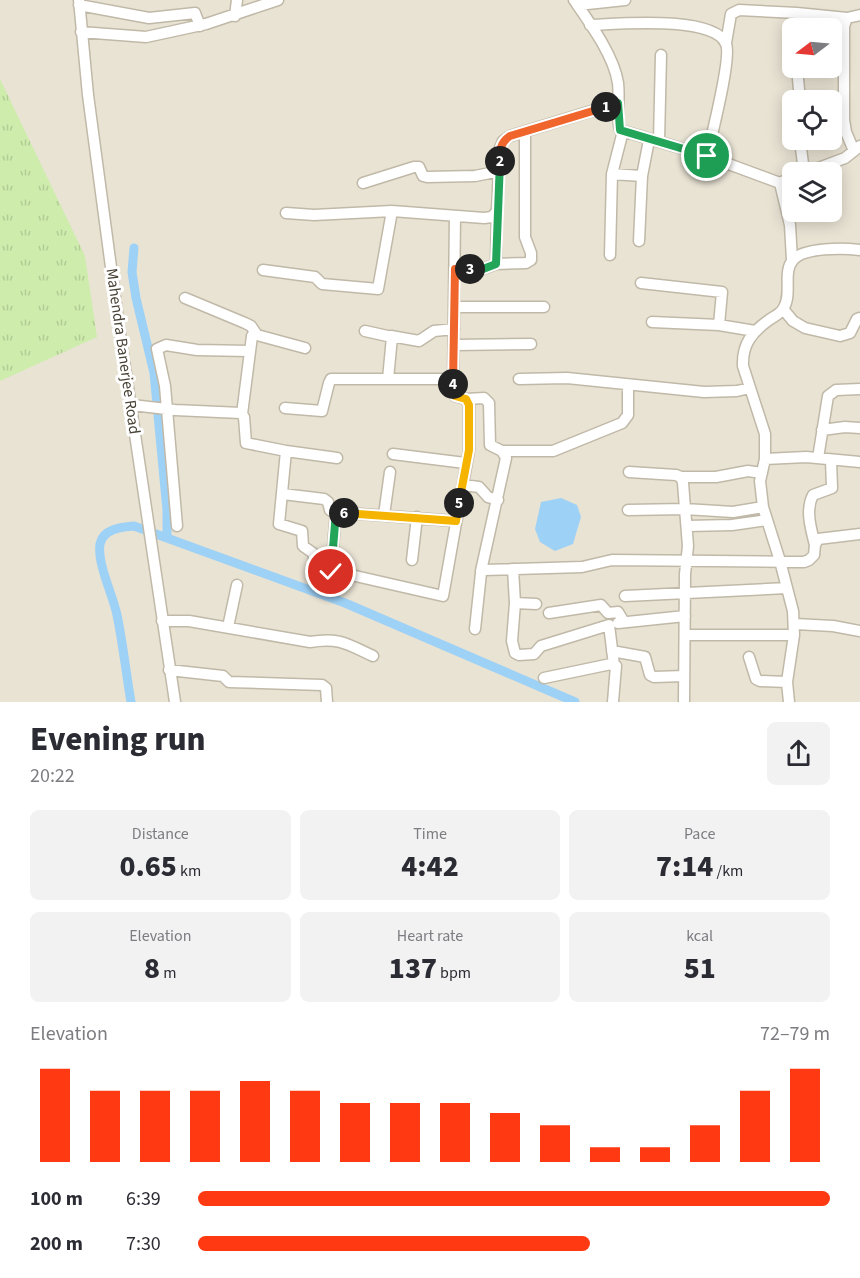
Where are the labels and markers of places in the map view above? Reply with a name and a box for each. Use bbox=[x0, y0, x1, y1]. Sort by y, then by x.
pin: 1 bbox=[591, 92, 621, 122]
pin bbox=[681, 130, 732, 181]
pin: 2 bbox=[485, 146, 515, 176]
pin: 3 bbox=[455, 254, 485, 284]
pin: 4 bbox=[438, 369, 468, 399]
pin: 5 bbox=[444, 488, 474, 518]
pin: 6 bbox=[329, 498, 359, 528]
pin bbox=[305, 546, 356, 597]

